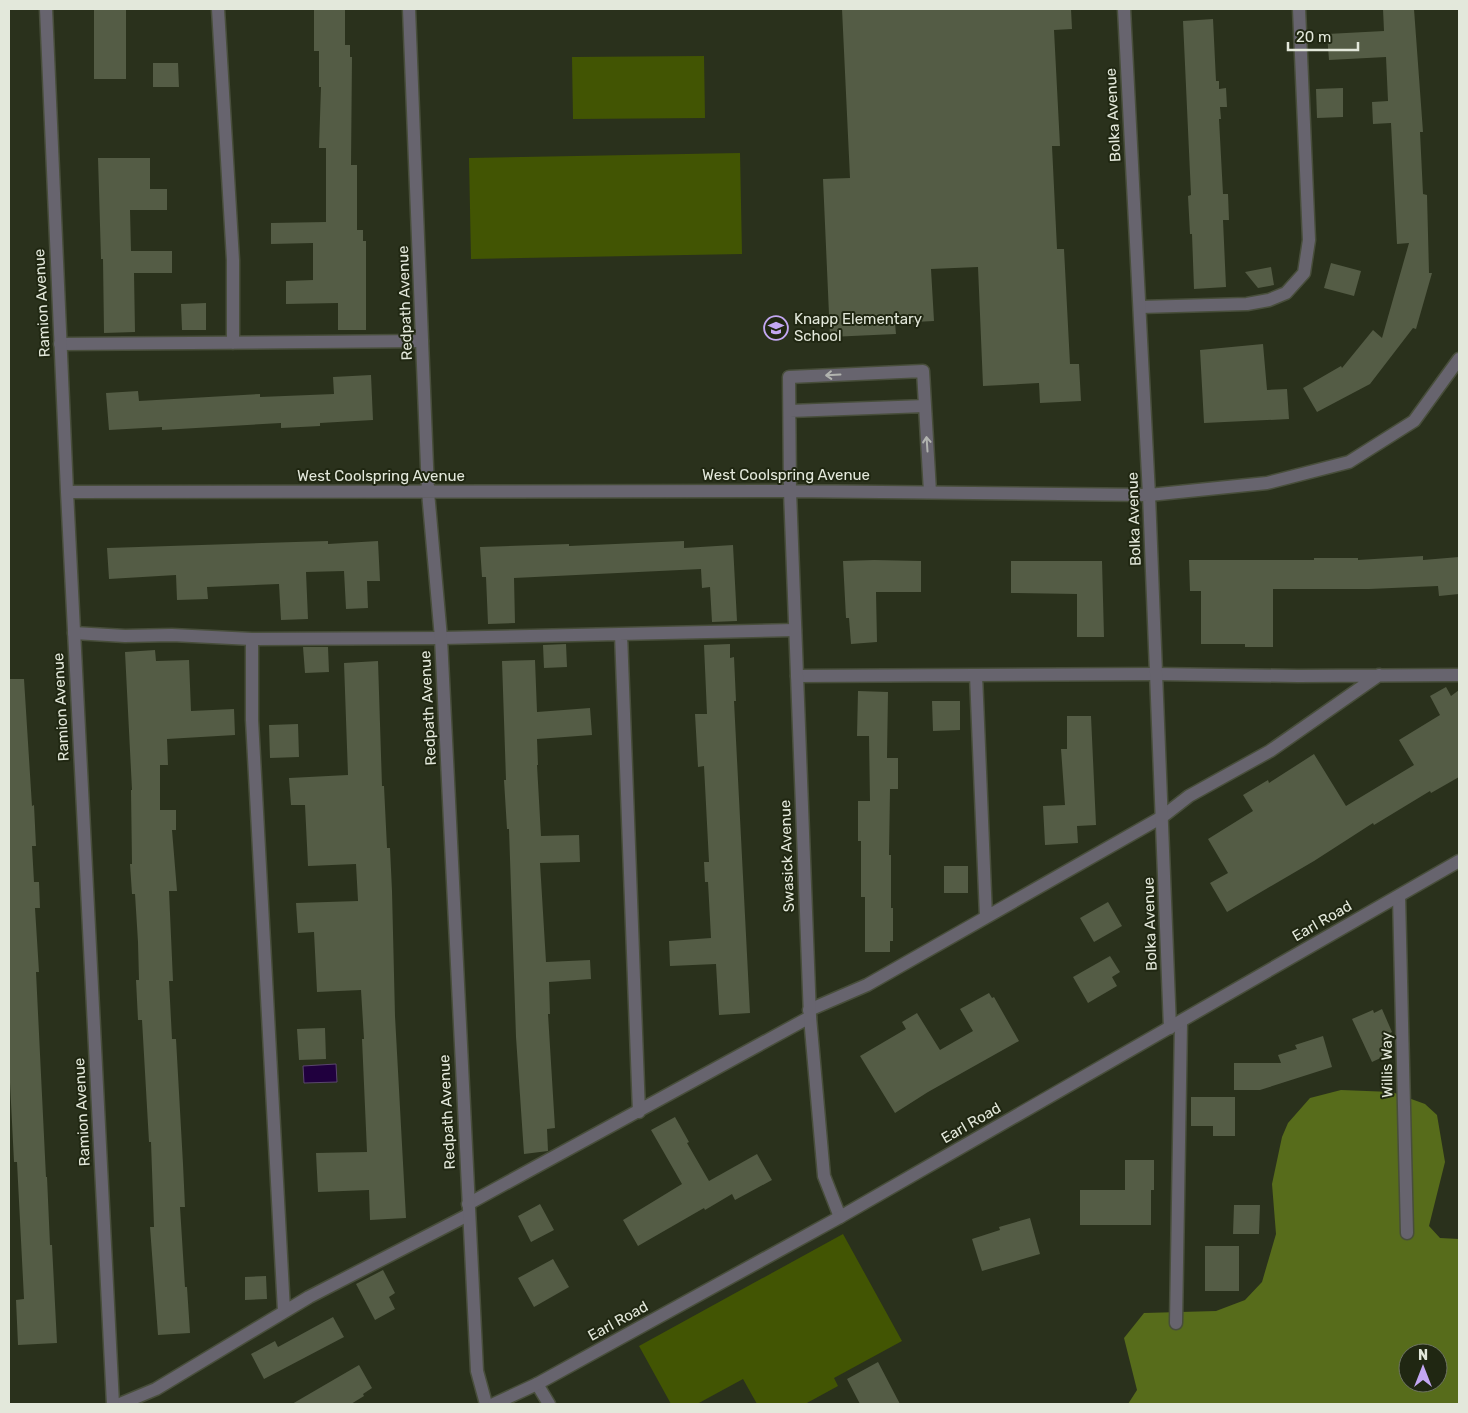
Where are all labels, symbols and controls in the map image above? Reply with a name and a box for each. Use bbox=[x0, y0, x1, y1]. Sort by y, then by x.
scale bar bbox=[1288, 20, 1358, 52]
text: 20 m bbox=[1296, 28, 1331, 46]
street label: Bolka Avenue bbox=[1102, 68, 1124, 162]
street label: Redpath Avenue bbox=[394, 245, 416, 361]
street label: Ramion Avenue bbox=[30, 248, 54, 358]
place label: Knapp Elementary School bbox=[794, 310, 922, 345]
school or university icon: Knapp Elementary School bbox=[763, 315, 789, 341]
one-way arrow bbox=[826, 370, 842, 379]
one-way arrow bbox=[922, 436, 932, 452]
street label: West Coolspring Avenue bbox=[702, 466, 870, 484]
street label: West Coolspring Avenue bbox=[297, 467, 465, 485]
street label: Bolka Avenue bbox=[1123, 472, 1145, 566]
street label: Redpath Avenue bbox=[416, 650, 440, 766]
street label: Ramion Avenue bbox=[49, 652, 73, 762]
street label: Swasick Avenue bbox=[776, 800, 798, 912]
street label: Bolka Avenue bbox=[1139, 877, 1161, 971]
street label: Earl Road bbox=[1289, 897, 1355, 945]
street label: Willis Way bbox=[1377, 1032, 1397, 1098]
street label: Redpath Avenue bbox=[435, 1054, 459, 1170]
street label: Ramion Avenue bbox=[70, 1057, 94, 1167]
street label: Earl Road bbox=[938, 1099, 1004, 1147]
street label: Earl Road bbox=[585, 1297, 651, 1345]
north arrow bbox=[1398, 1343, 1448, 1393]
text: N bbox=[1418, 1347, 1428, 1364]

